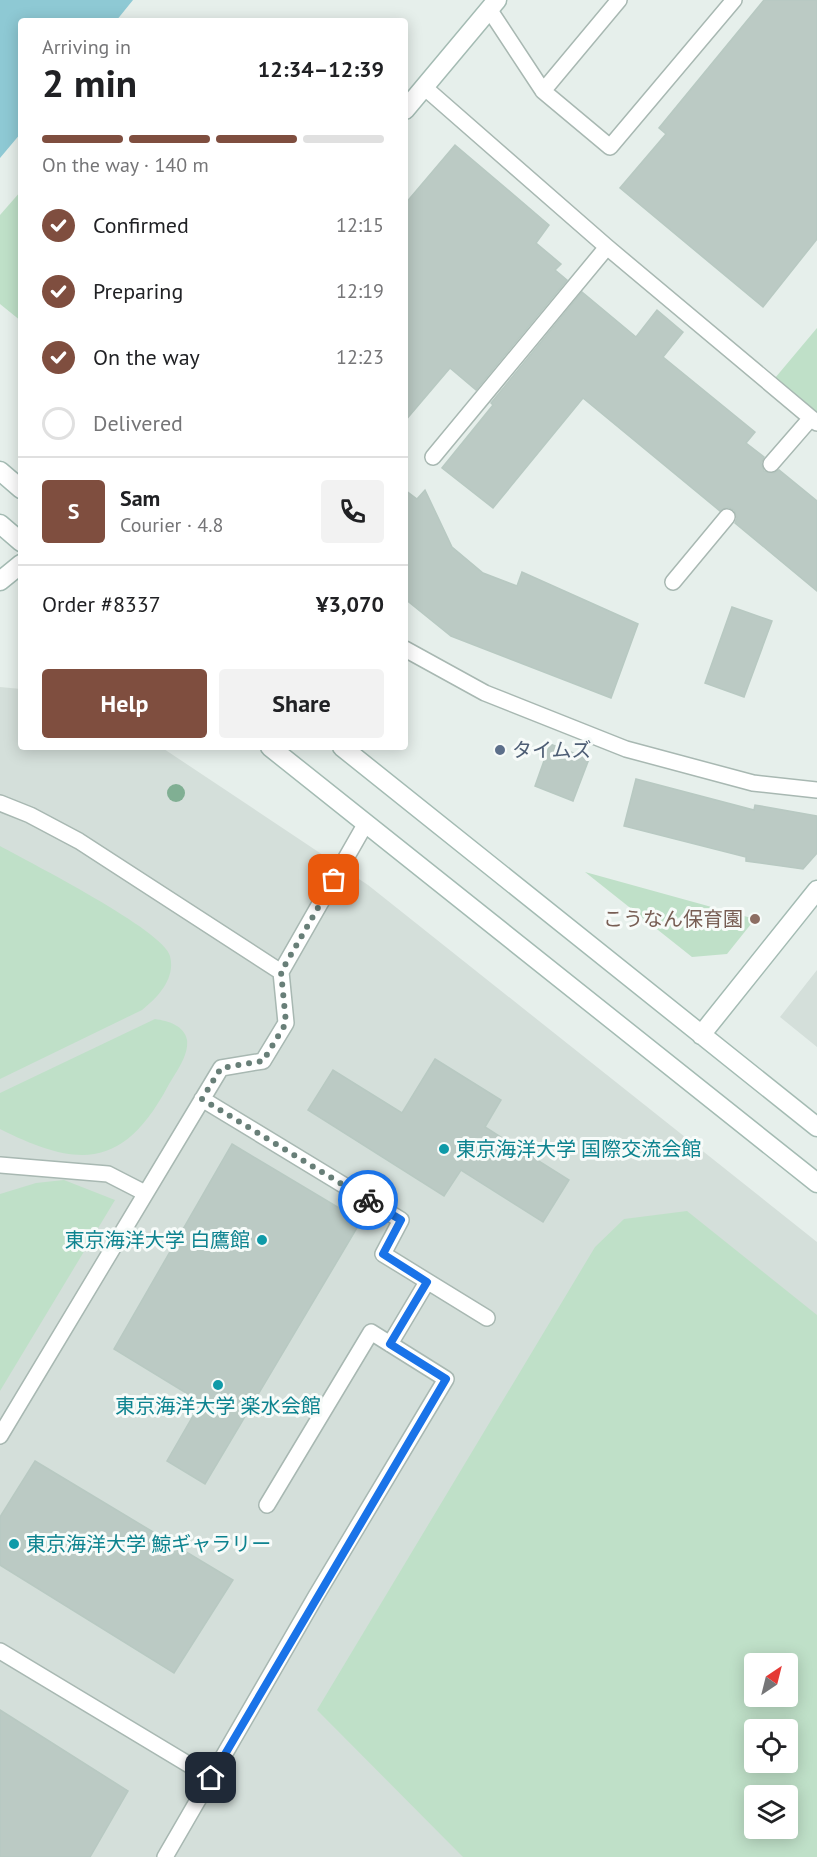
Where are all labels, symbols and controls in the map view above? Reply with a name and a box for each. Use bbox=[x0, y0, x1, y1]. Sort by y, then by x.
text: Arriving in bbox=[42, 34, 131, 60]
text: 12:34–12:39 bbox=[258, 55, 384, 83]
text: 2 min bbox=[42, 57, 137, 108]
text: On the way · 140 m bbox=[42, 152, 209, 178]
icon: check bbox=[42, 209, 75, 242]
text: Confirmed bbox=[93, 211, 189, 239]
text: 12:15 bbox=[336, 212, 384, 238]
icon: check bbox=[42, 275, 75, 308]
text: Preparing bbox=[93, 277, 183, 305]
text: 12:19 bbox=[336, 278, 384, 304]
icon: check bbox=[42, 341, 75, 374]
text: On the way bbox=[93, 343, 200, 371]
text: 12:23 bbox=[336, 344, 384, 370]
text: Delivered bbox=[93, 409, 183, 437]
button: phone bbox=[321, 480, 384, 543]
text: Sam bbox=[120, 484, 160, 512]
text: S bbox=[68, 497, 79, 525]
text: Courier · 4.8 bbox=[120, 512, 223, 538]
text: Order #8337 bbox=[42, 590, 161, 618]
text: ¥3,070 bbox=[316, 590, 384, 618]
button: Help bbox=[42, 669, 207, 738]
button: Share bbox=[219, 669, 384, 738]
place label: タイムズ bbox=[512, 737, 592, 763]
marker: タイムズ bbox=[493, 743, 507, 757]
pin bbox=[308, 854, 359, 905]
icon: bag bbox=[317, 863, 350, 896]
place label: こうなん保育園 bbox=[603, 906, 743, 932]
marker: こうなん保育園 bbox=[748, 912, 762, 926]
place label: 東京海洋大学 国際交流会館 bbox=[456, 1136, 701, 1162]
marker: 東京海洋大学 国際交流会館 bbox=[437, 1142, 451, 1156]
courier bbox=[338, 1170, 398, 1230]
icon: bike bbox=[352, 1184, 385, 1217]
place label: 東京海洋大学 白鷹館 bbox=[65, 1227, 250, 1253]
marker: 東京海洋大学 白鷹館 bbox=[255, 1233, 269, 1247]
marker: 東京海洋大学 楽水会館 bbox=[211, 1378, 225, 1392]
place label: 東京海洋大学 楽水会館 bbox=[115, 1393, 321, 1419]
place label: 東京海洋大学 鯨ギャラリー bbox=[26, 1531, 271, 1557]
marker: 東京海洋大学 鯨ギャラリー bbox=[7, 1537, 21, 1551]
north arrow bbox=[744, 1653, 798, 1707]
map controls bbox=[744, 1653, 798, 1839]
button: locate bbox=[744, 1719, 798, 1773]
pin bbox=[185, 1752, 236, 1803]
icon: home bbox=[194, 1761, 227, 1794]
button: layers bbox=[744, 1785, 798, 1839]

